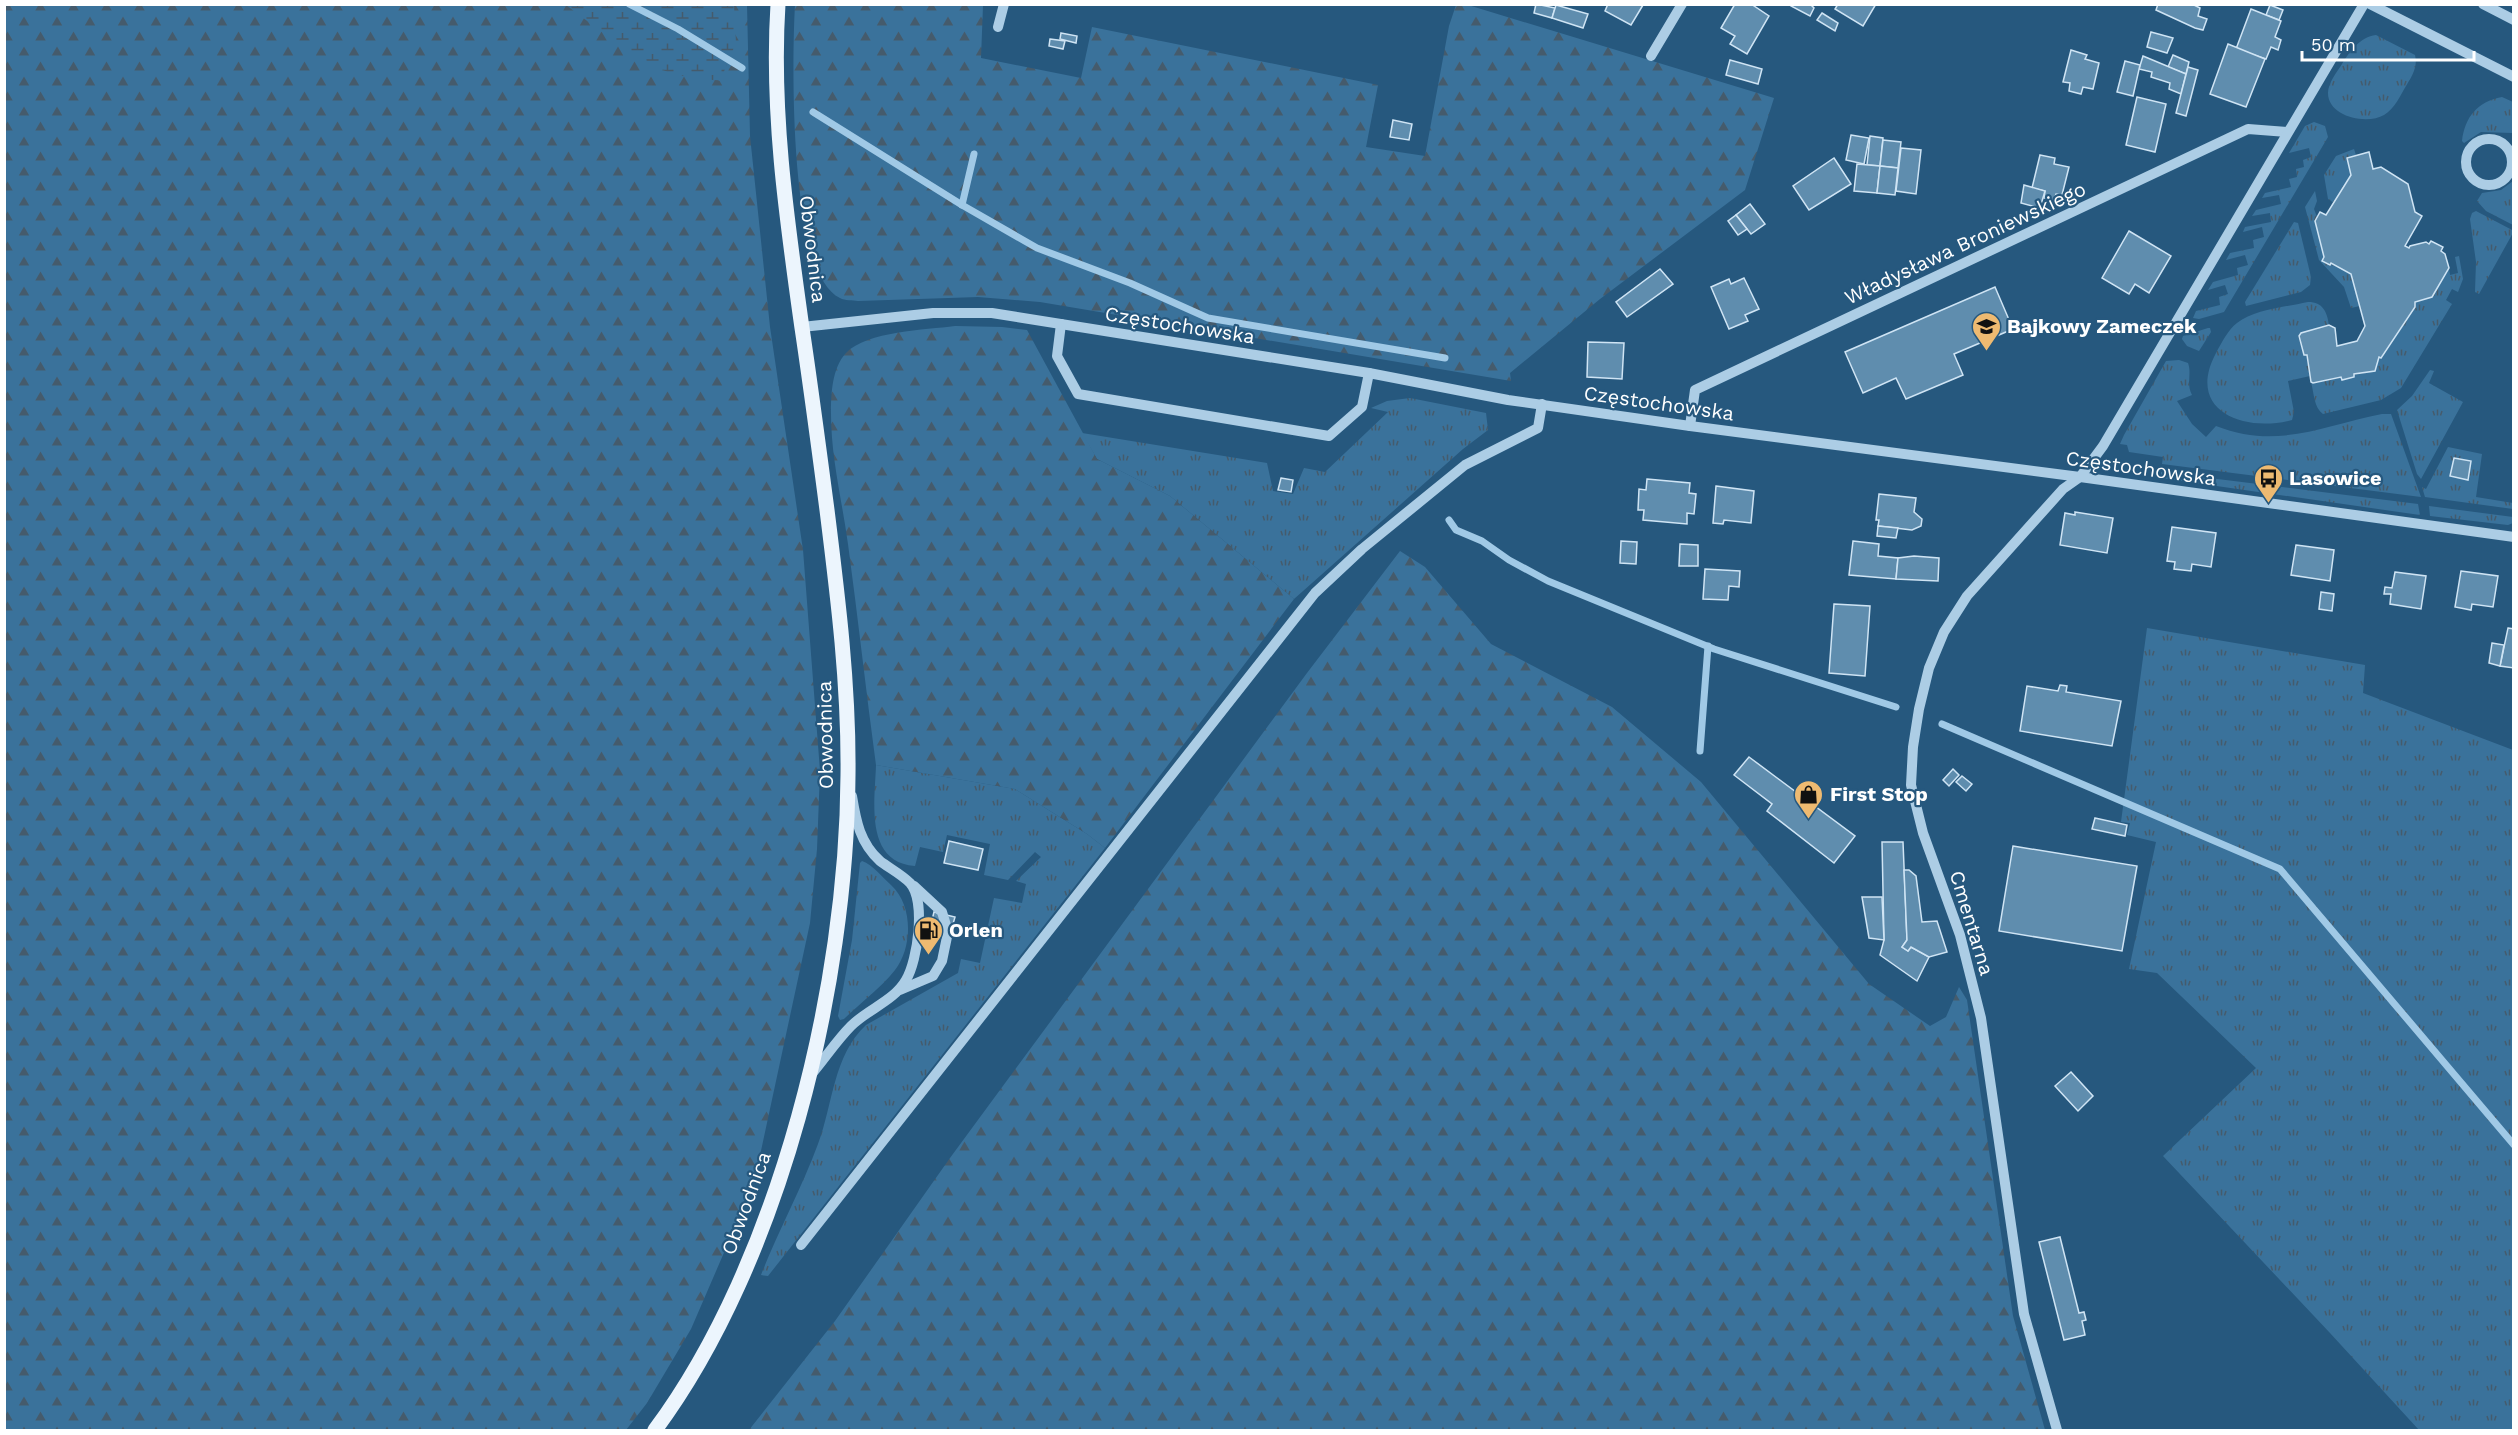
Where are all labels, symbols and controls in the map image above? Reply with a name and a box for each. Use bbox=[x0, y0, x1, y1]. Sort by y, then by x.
scale bar bbox=[2302, 24, 2474, 62]
text: 50 m bbox=[2311, 34, 2356, 55]
street label: Władysława Broniewskiego bbox=[1841, 176, 2089, 310]
street label: Obwodnica bbox=[794, 194, 832, 304]
street label: Częstochowska bbox=[1103, 301, 1257, 349]
school or university icon: Bajkowy Zameczek bbox=[1970, 310, 2002, 352]
place label: Bajkowy Zameczek bbox=[2007, 314, 2197, 338]
street label: Częstochowska bbox=[1582, 381, 1736, 425]
street label: Częstochowska bbox=[2064, 446, 2218, 490]
bus stop icon: Lasowice bbox=[2252, 462, 2284, 504]
place label: Lasowice bbox=[2289, 466, 2382, 490]
street label: Obwodnica bbox=[812, 681, 838, 789]
shop icon: First Stop bbox=[1793, 778, 1825, 820]
place label: First Stop bbox=[1830, 782, 1928, 806]
street label: Cmentarna bbox=[1945, 868, 1999, 978]
fuel station icon: Orlen bbox=[912, 914, 944, 956]
place label: Orlen bbox=[949, 918, 1003, 942]
street label: Obwodnica bbox=[716, 1148, 776, 1258]

